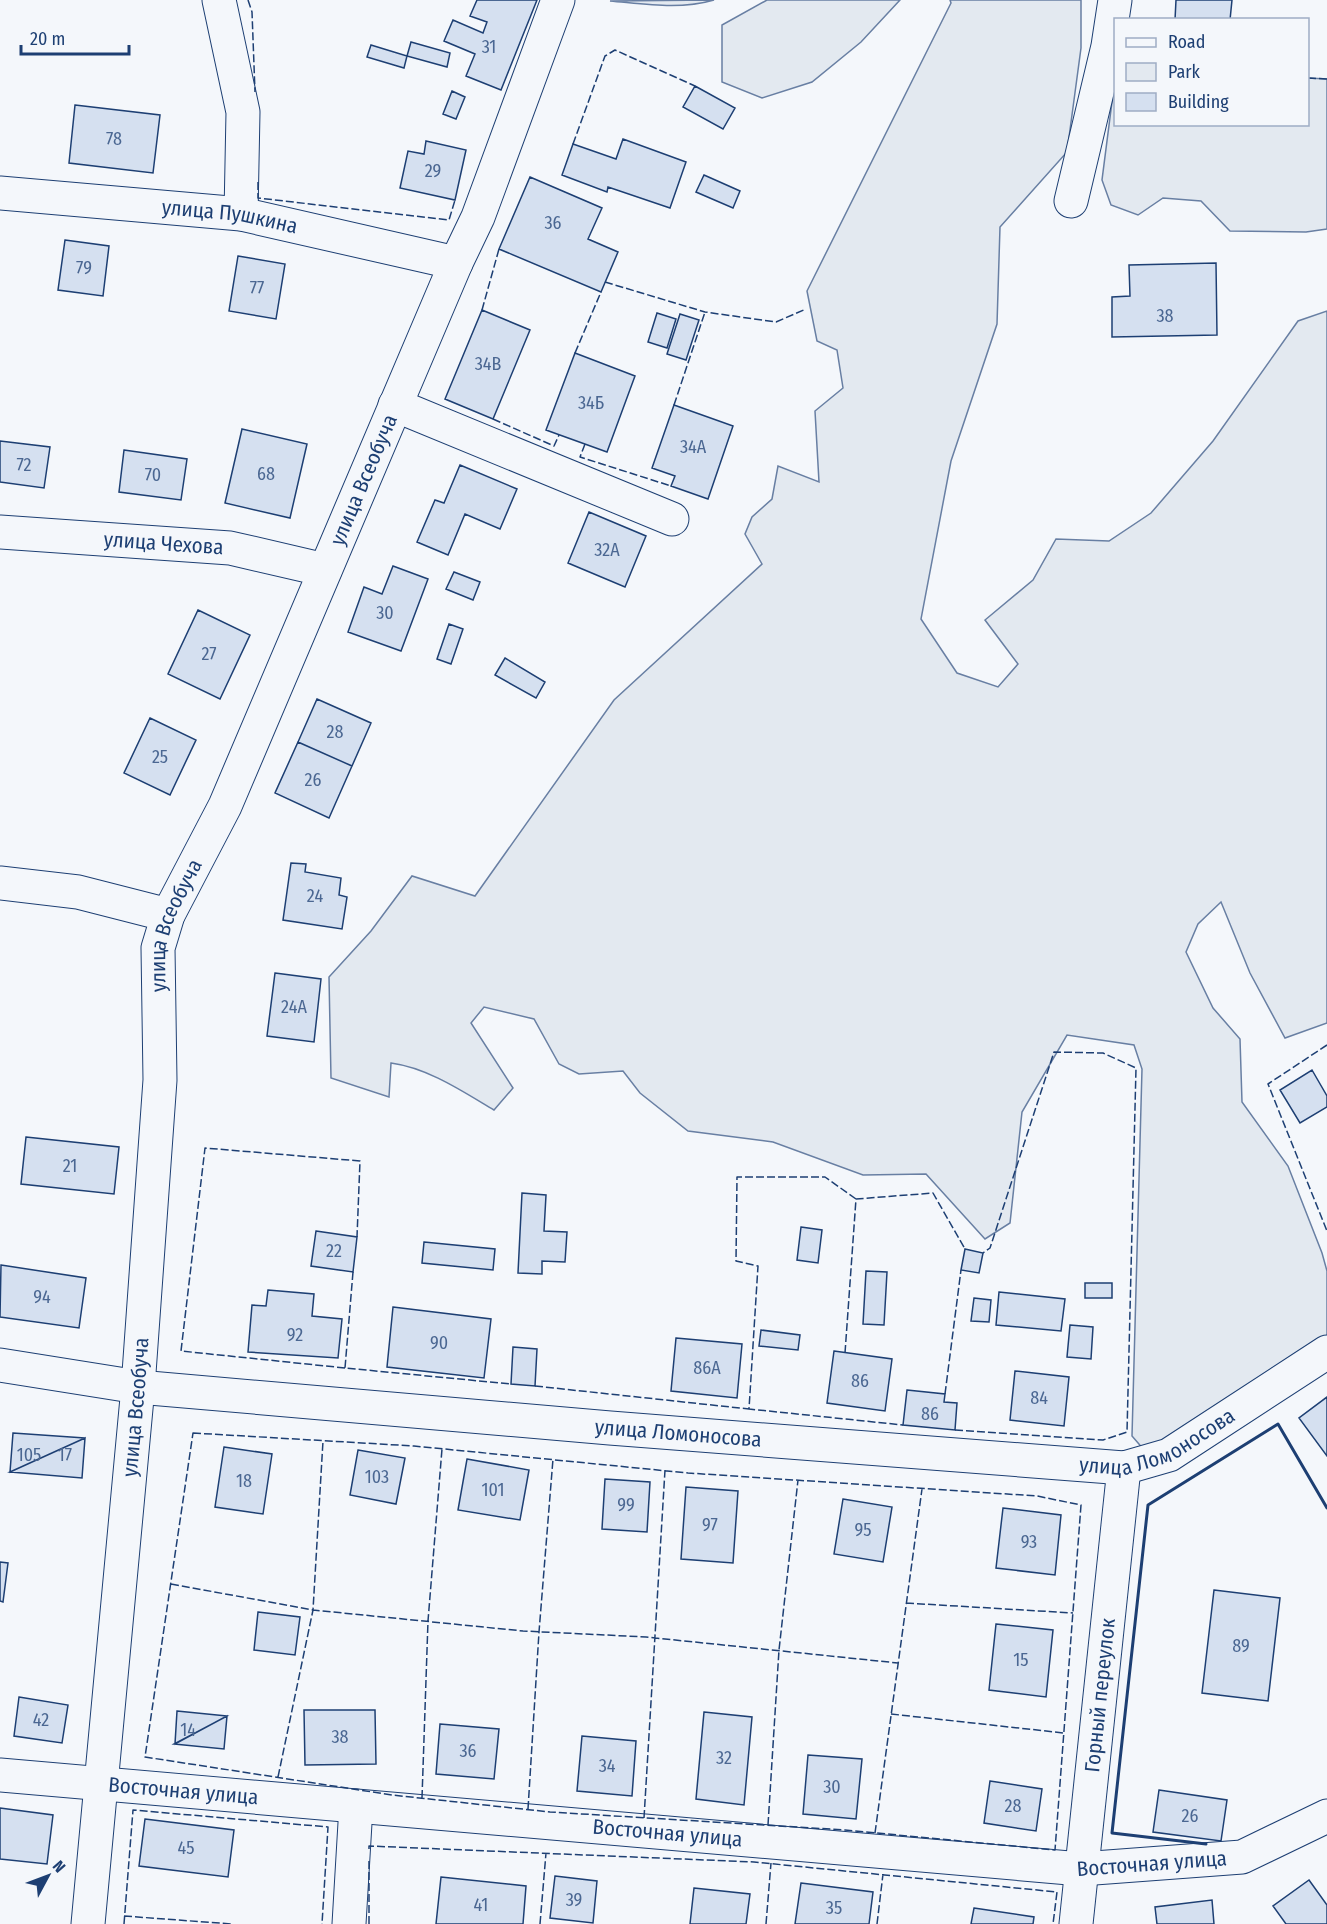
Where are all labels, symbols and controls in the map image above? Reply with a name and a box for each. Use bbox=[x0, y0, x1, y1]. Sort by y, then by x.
scale bar bbox=[21, 18, 129, 56]
legend bbox=[1114, 18, 1309, 126]
text: 20 m bbox=[30, 28, 65, 50]
text: Road bbox=[1168, 31, 1205, 53]
house number: 31 bbox=[482, 36, 496, 58]
text: Park bbox=[1168, 61, 1201, 83]
text: Building bbox=[1168, 91, 1229, 113]
house number: 78 bbox=[106, 128, 122, 150]
house number: 29 bbox=[425, 160, 441, 182]
street label: улица Пушкина bbox=[161, 194, 300, 240]
house number: 36 bbox=[544, 212, 562, 234]
house number: 79 bbox=[76, 257, 92, 279]
house number: 77 bbox=[250, 277, 264, 299]
house number: 38 bbox=[1156, 305, 1174, 327]
house number: 34В bbox=[475, 353, 501, 375]
house number: 34Б bbox=[578, 392, 604, 414]
street label: улица Всеобуча bbox=[324, 410, 403, 549]
house number: 34А bbox=[680, 436, 707, 458]
house number: 72 bbox=[16, 454, 32, 476]
house number: 68 bbox=[257, 463, 275, 485]
house number: 70 bbox=[145, 464, 161, 486]
street label: улица Чехова bbox=[103, 526, 224, 561]
house number: 32А bbox=[594, 539, 620, 561]
house number: 30 bbox=[376, 602, 394, 624]
house number: 27 bbox=[201, 643, 217, 665]
house number: 28 bbox=[327, 721, 343, 743]
house number: 25 bbox=[152, 746, 168, 768]
house number: 26 bbox=[305, 769, 322, 791]
street label: улица Всеобуча bbox=[145, 855, 208, 992]
house number: 24 bbox=[307, 885, 323, 907]
house number: 24А bbox=[281, 996, 307, 1018]
house number: 21 bbox=[63, 1155, 77, 1177]
house number: 22 bbox=[326, 1240, 342, 1262]
house number: 94 bbox=[33, 1286, 51, 1308]
house number: 92 bbox=[287, 1324, 303, 1346]
house number: 90 bbox=[430, 1332, 448, 1354]
street label: улица Всеобуча bbox=[117, 1337, 155, 1478]
house number: 86А bbox=[693, 1357, 721, 1379]
house number: 86 bbox=[851, 1370, 869, 1392]
house number: 84 bbox=[1030, 1387, 1048, 1409]
house number: 86 bbox=[921, 1403, 939, 1425]
street label: улица Ломоносова bbox=[1078, 1403, 1240, 1481]
street label: улица Ломоносова bbox=[594, 1414, 763, 1453]
house number: 105 bbox=[17, 1444, 41, 1466]
house number: 17 bbox=[58, 1444, 72, 1466]
house number: 103 bbox=[365, 1466, 389, 1488]
house number: 18 bbox=[236, 1470, 252, 1492]
house number: 101 bbox=[482, 1479, 504, 1501]
house number: 99 bbox=[617, 1494, 635, 1516]
house number: 97 bbox=[702, 1514, 718, 1536]
house number: 95 bbox=[854, 1519, 872, 1541]
house number: 93 bbox=[1021, 1531, 1037, 1553]
street label: Горный переулок bbox=[1079, 1617, 1121, 1774]
house number: 89 bbox=[1232, 1635, 1250, 1657]
house number: 15 bbox=[1013, 1649, 1029, 1671]
house number: 42 bbox=[33, 1709, 49, 1731]
house number: 14 bbox=[180, 1719, 196, 1741]
house number: 38 bbox=[331, 1726, 349, 1748]
house number: 36 bbox=[459, 1740, 477, 1762]
house number: 32 bbox=[716, 1747, 732, 1769]
house number: 34 bbox=[599, 1755, 616, 1777]
street label: Восточная улица bbox=[107, 1771, 259, 1810]
house number: 30 bbox=[823, 1776, 841, 1798]
house number: 28 bbox=[1005, 1795, 1021, 1817]
house number: 26 bbox=[1182, 1805, 1199, 1827]
street label: Восточная улица bbox=[591, 1814, 744, 1853]
house number: 45 bbox=[178, 1837, 194, 1859]
street label: Восточная улица bbox=[1076, 1845, 1228, 1882]
north arrow bbox=[18, 1846, 78, 1906]
text: N bbox=[49, 1857, 69, 1876]
house number: 39 bbox=[566, 1889, 582, 1911]
house number: 41 bbox=[474, 1894, 488, 1916]
house number: 35 bbox=[826, 1897, 842, 1919]

